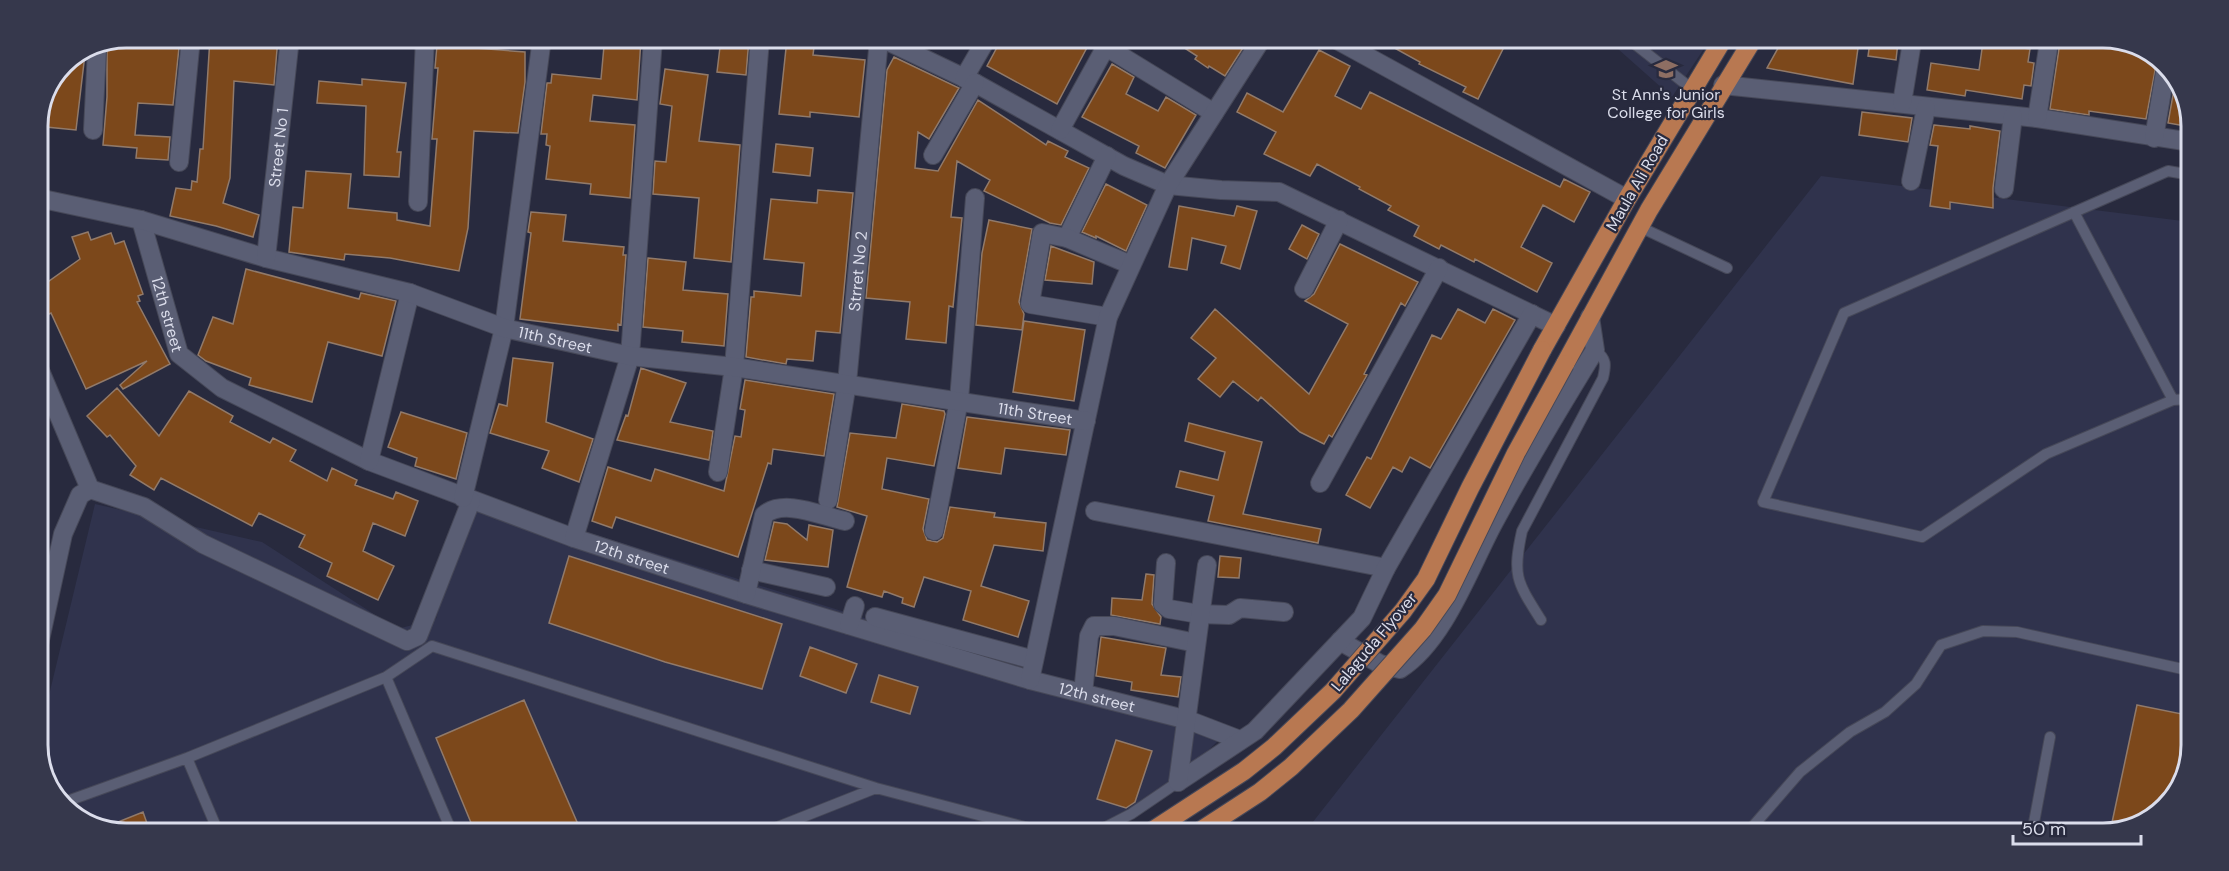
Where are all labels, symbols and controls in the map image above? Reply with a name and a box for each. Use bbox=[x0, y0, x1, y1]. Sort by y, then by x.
school or university icon: St Ann's Junior College for Girls bbox=[1653, 56, 1679, 82]
place label: St Ann's Junior College for Girls bbox=[1607, 84, 1725, 123]
street label: Street No 1 bbox=[263, 107, 293, 188]
street label: Maula Ali Road bbox=[1601, 131, 1673, 235]
street label: Strret No 2 bbox=[843, 230, 872, 312]
street label: 12th street bbox=[147, 274, 188, 355]
street label: 11th Street bbox=[516, 321, 594, 358]
street label: 11th Street bbox=[997, 397, 1074, 429]
street label: 12th street bbox=[592, 535, 672, 579]
street label: Lalaguda Flyover bbox=[1326, 588, 1422, 696]
street label: 12th street bbox=[1057, 677, 1137, 717]
scale bar bbox=[2013, 808, 2140, 846]
text: 50 m bbox=[2022, 817, 2066, 841]

